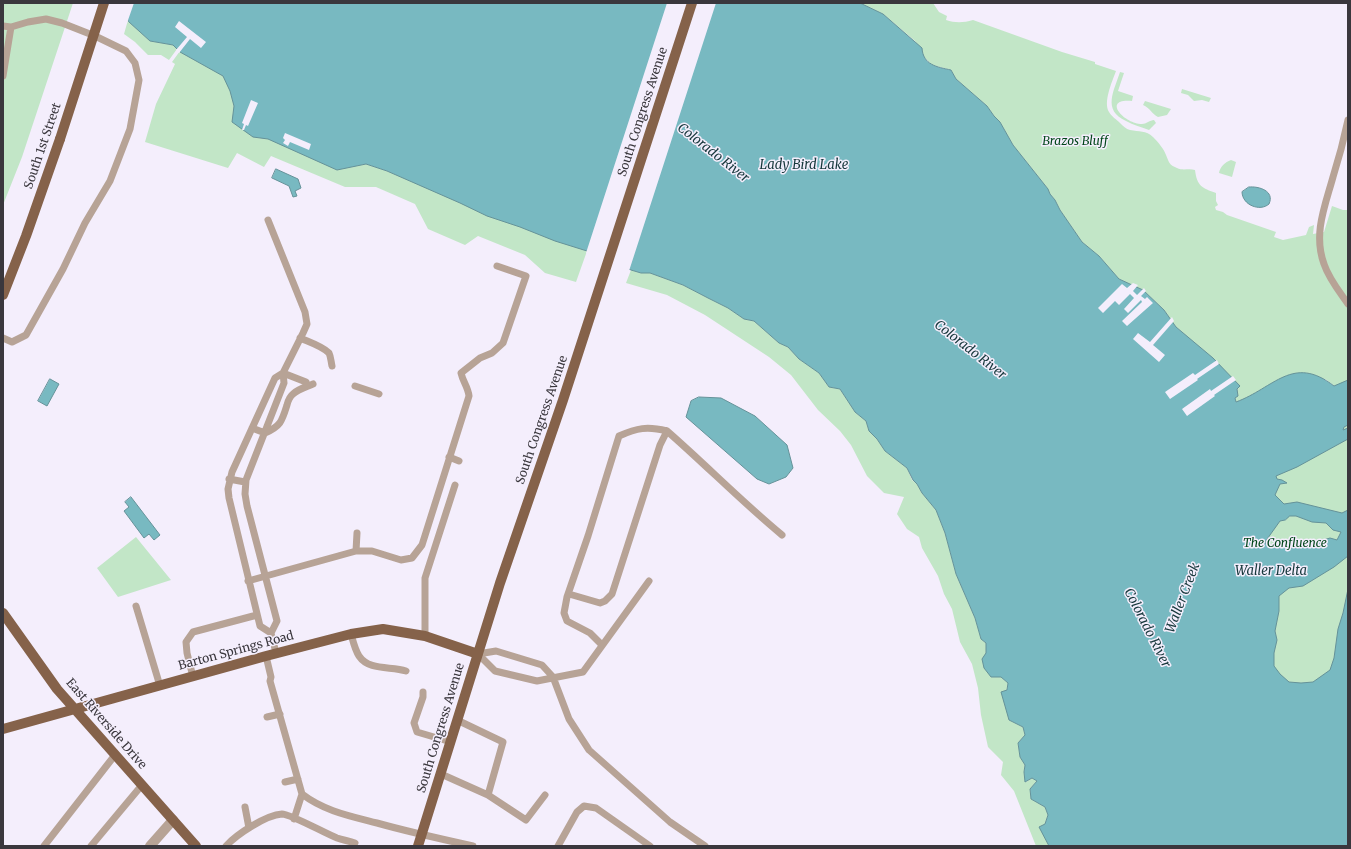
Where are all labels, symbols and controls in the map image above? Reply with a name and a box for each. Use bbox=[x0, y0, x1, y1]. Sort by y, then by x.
street label: South Congress Avenue bbox=[615, 46, 671, 178]
street label: South 1st Street bbox=[22, 101, 64, 191]
water label: Colorado River bbox=[674, 120, 752, 186]
park label: Brazos Bluff bbox=[1042, 135, 1108, 149]
water label: Lady Bird Lake bbox=[760, 157, 848, 173]
water label: Colorado River bbox=[931, 317, 1009, 383]
street label: South Congress Avenue bbox=[513, 354, 571, 486]
park label: The Confluence bbox=[1243, 537, 1327, 551]
water label: Waller Creek bbox=[1163, 561, 1203, 635]
water label: Waller Delta bbox=[1235, 563, 1307, 579]
water label: Colorado River bbox=[1120, 586, 1174, 670]
street label: Barton Springs Road bbox=[177, 629, 295, 673]
street label: South Congress Avenue bbox=[414, 661, 468, 795]
street label: East Riverside Drive bbox=[63, 676, 149, 772]

